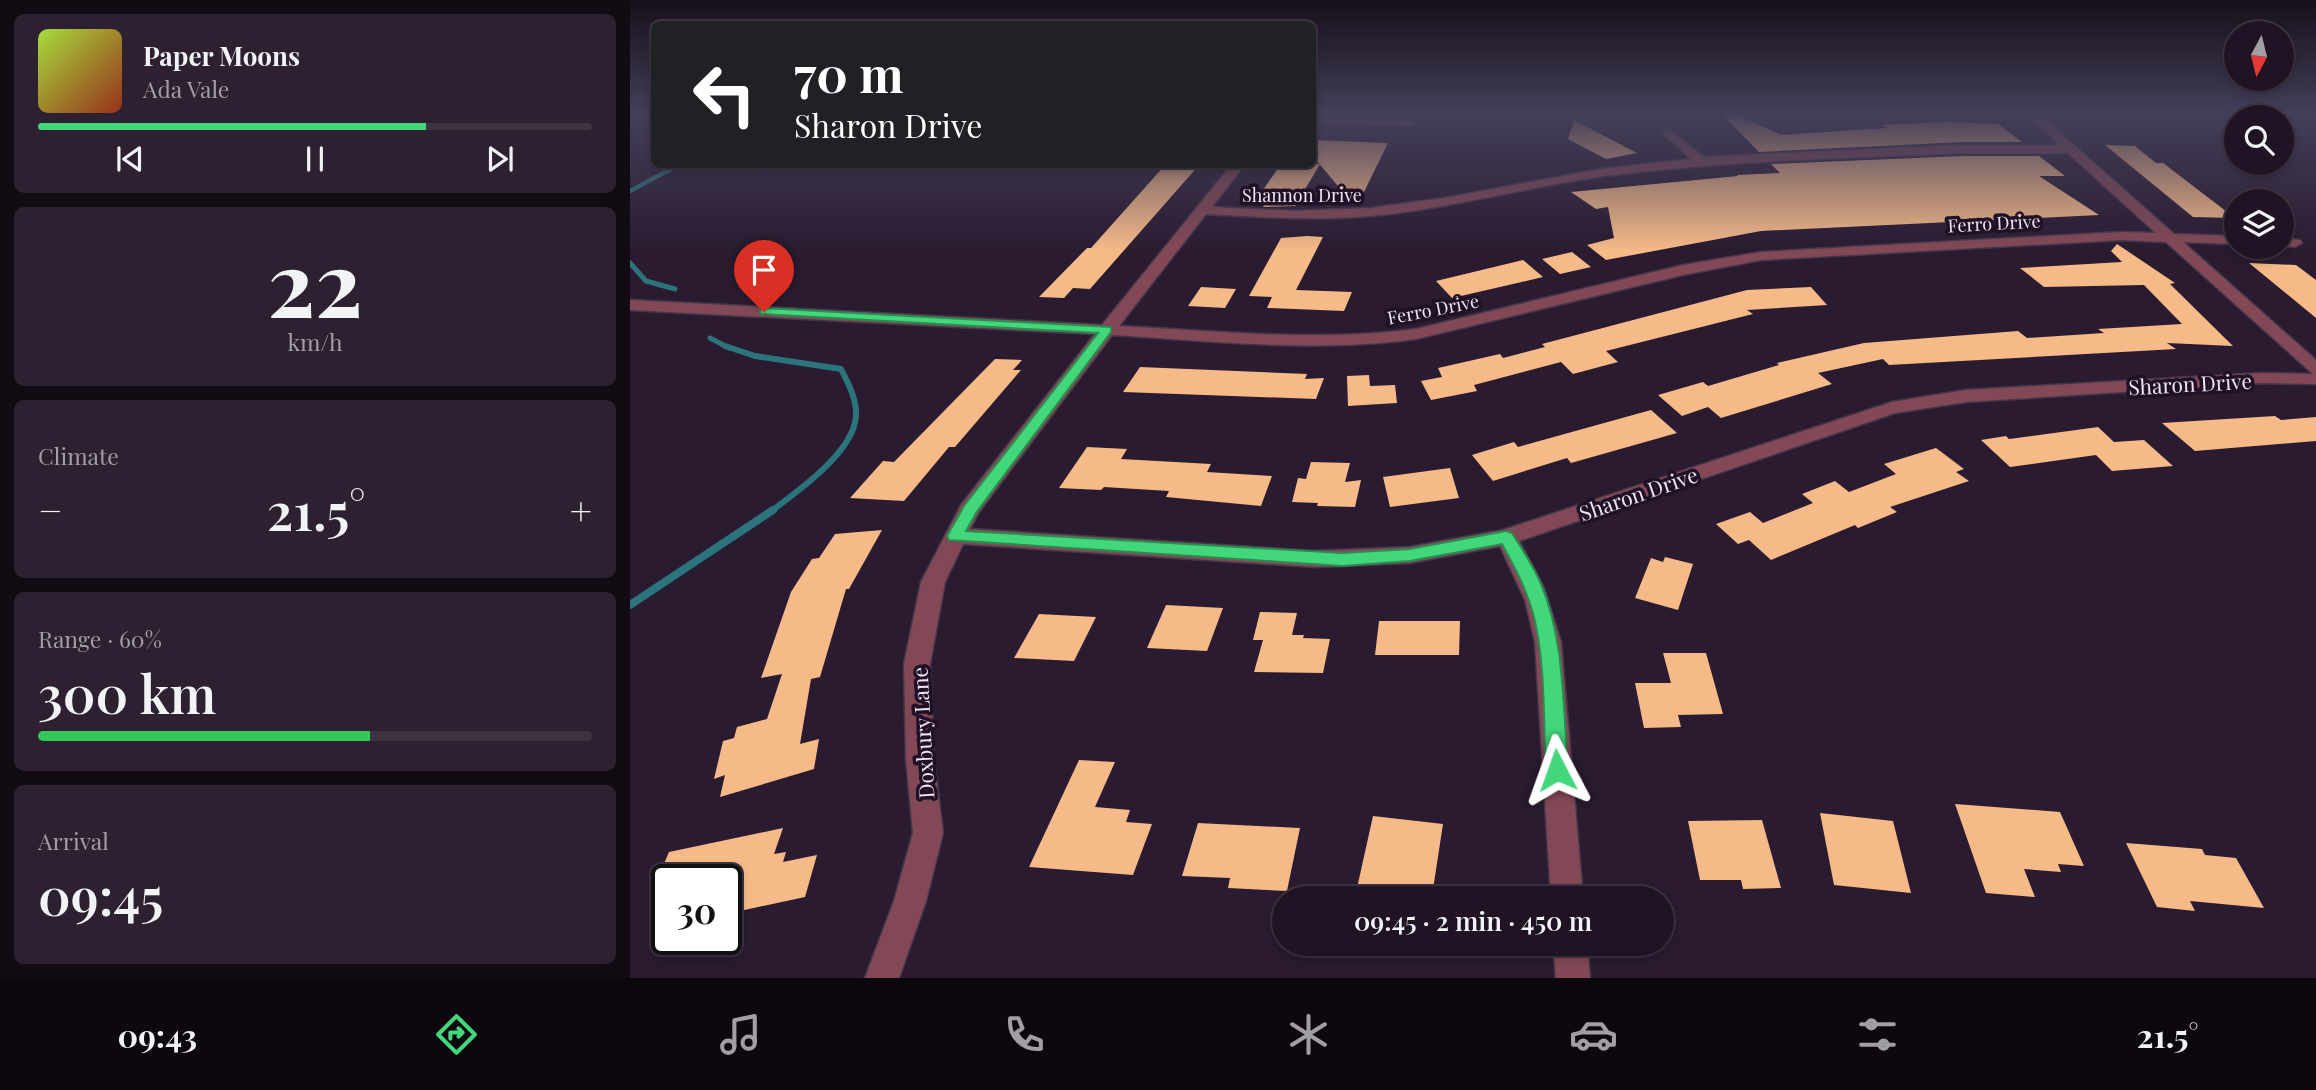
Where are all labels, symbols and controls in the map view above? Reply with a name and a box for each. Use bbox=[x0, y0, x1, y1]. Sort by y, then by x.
north arrow bbox=[2224, 21, 2294, 91]
map controls bbox=[2224, 21, 2294, 259]
text: Paper Moons bbox=[143, 38, 300, 73]
text: 70 m bbox=[794, 40, 904, 105]
icon: left bbox=[679, 49, 770, 140]
text: Ada Vale bbox=[143, 73, 230, 104]
text: Sharon Drive bbox=[794, 103, 983, 146]
button: search bbox=[2224, 105, 2294, 175]
icon: previous bbox=[111, 140, 149, 178]
icon: pause bbox=[296, 140, 334, 178]
icon: next bbox=[481, 140, 519, 178]
street label: Shannon Drive bbox=[1242, 183, 1362, 207]
button: layers bbox=[2224, 189, 2294, 259]
street label: Ferro Drive bbox=[1947, 209, 2041, 237]
text: 22 bbox=[267, 220, 363, 341]
pin bbox=[734, 240, 794, 312]
icon: arrive bbox=[745, 251, 783, 289]
street label: Ferro Drive bbox=[1385, 288, 1481, 330]
text: km/h bbox=[287, 326, 343, 357]
street label: Sharon Drive bbox=[2127, 366, 2253, 400]
text: Climate bbox=[38, 440, 119, 471]
street label: Sharon Drive bbox=[1575, 460, 1701, 526]
text: 21.5° bbox=[267, 475, 366, 544]
text: − bbox=[38, 484, 63, 535]
text: + bbox=[570, 484, 592, 535]
text: Range · 60% bbox=[38, 623, 162, 654]
text: 300 km bbox=[38, 658, 216, 727]
street label: Doxbury Lane bbox=[905, 666, 939, 800]
position arrow bbox=[1520, 733, 1594, 807]
text: Arrival bbox=[38, 825, 109, 856]
text: 09:45 bbox=[38, 860, 163, 929]
speed limit sign: 30 bbox=[651, 864, 742, 955]
text: 09:45 · 2 min · 450 m bbox=[1354, 903, 1592, 938]
icon: directions bbox=[432, 1010, 481, 1059]
icon: music bbox=[716, 1010, 765, 1059]
icon: phone bbox=[1000, 1010, 1049, 1059]
icon: climate bbox=[1284, 1010, 1333, 1059]
icon: car bbox=[1569, 1010, 1618, 1059]
icon: filters bbox=[1853, 1010, 1902, 1059]
text: 09:43 bbox=[118, 1013, 197, 1056]
text: 21.5° bbox=[2137, 1013, 2198, 1056]

